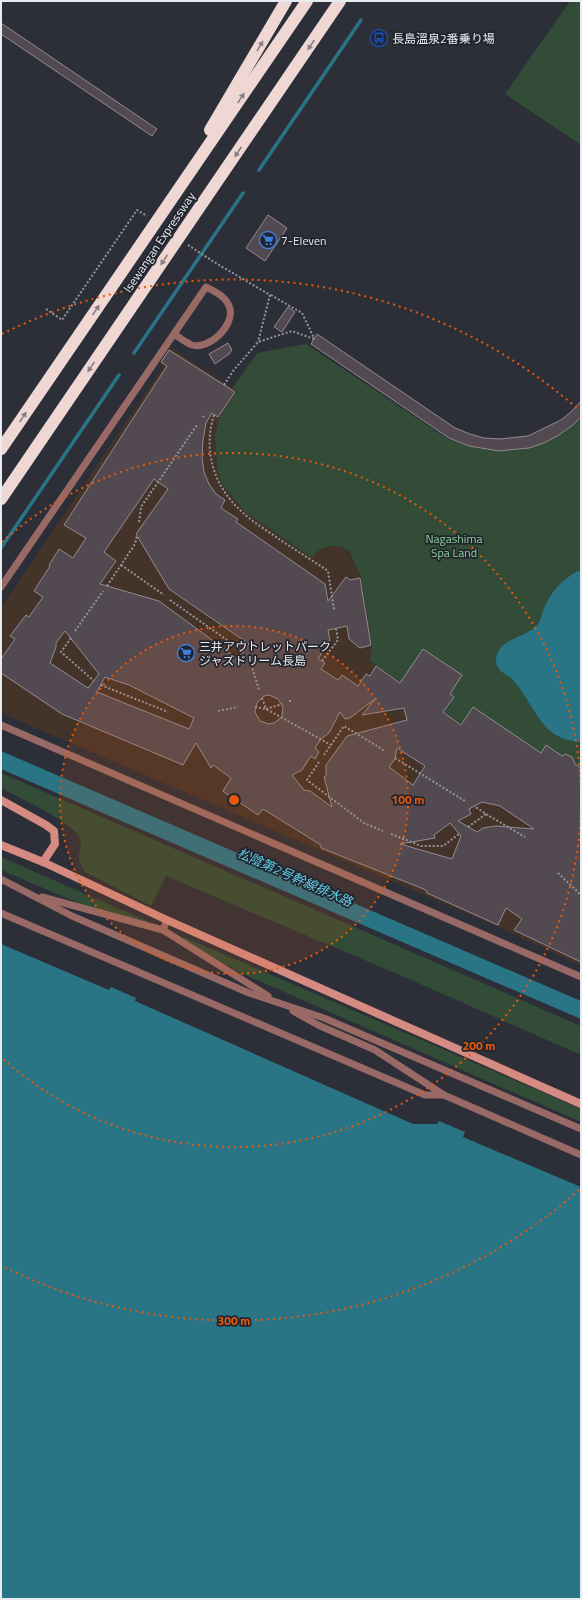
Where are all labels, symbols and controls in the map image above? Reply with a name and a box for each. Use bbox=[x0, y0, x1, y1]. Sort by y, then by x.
bus stop icon: 長島溫泉2番乗り場 bbox=[369, 28, 389, 48]
place label: 長島溫泉2番乗り場 bbox=[392, 29, 495, 48]
one-way arrow bbox=[307, 40, 315, 50]
one-way arrow bbox=[256, 41, 264, 51]
one-way arrow bbox=[237, 93, 245, 103]
one-way arrow bbox=[234, 147, 241, 158]
street label: Isewangan Expressway bbox=[118, 188, 200, 296]
supermarket icon: 7-Eleven bbox=[258, 230, 278, 250]
place label: 7-Eleven bbox=[281, 231, 327, 250]
one-way arrow bbox=[160, 255, 168, 265]
one-way arrow bbox=[93, 304, 100, 315]
one-way arrow bbox=[87, 362, 95, 372]
one-way arrow bbox=[19, 412, 27, 422]
park label: Nagashima Spa Land bbox=[425, 529, 483, 562]
place label: 三井アウトレットパーク ジャズドリーム長島 bbox=[199, 637, 331, 670]
supermarket icon: 三井アウトレットパーク ジャズドリーム長島 bbox=[176, 643, 196, 663]
text: 100 m bbox=[392, 790, 424, 809]
centre of rings bbox=[227, 793, 241, 807]
water label: 松陰第2号幹線排水路 bbox=[234, 843, 357, 912]
text: 200 m bbox=[463, 1036, 495, 1055]
text: 300 m bbox=[218, 1311, 250, 1330]

